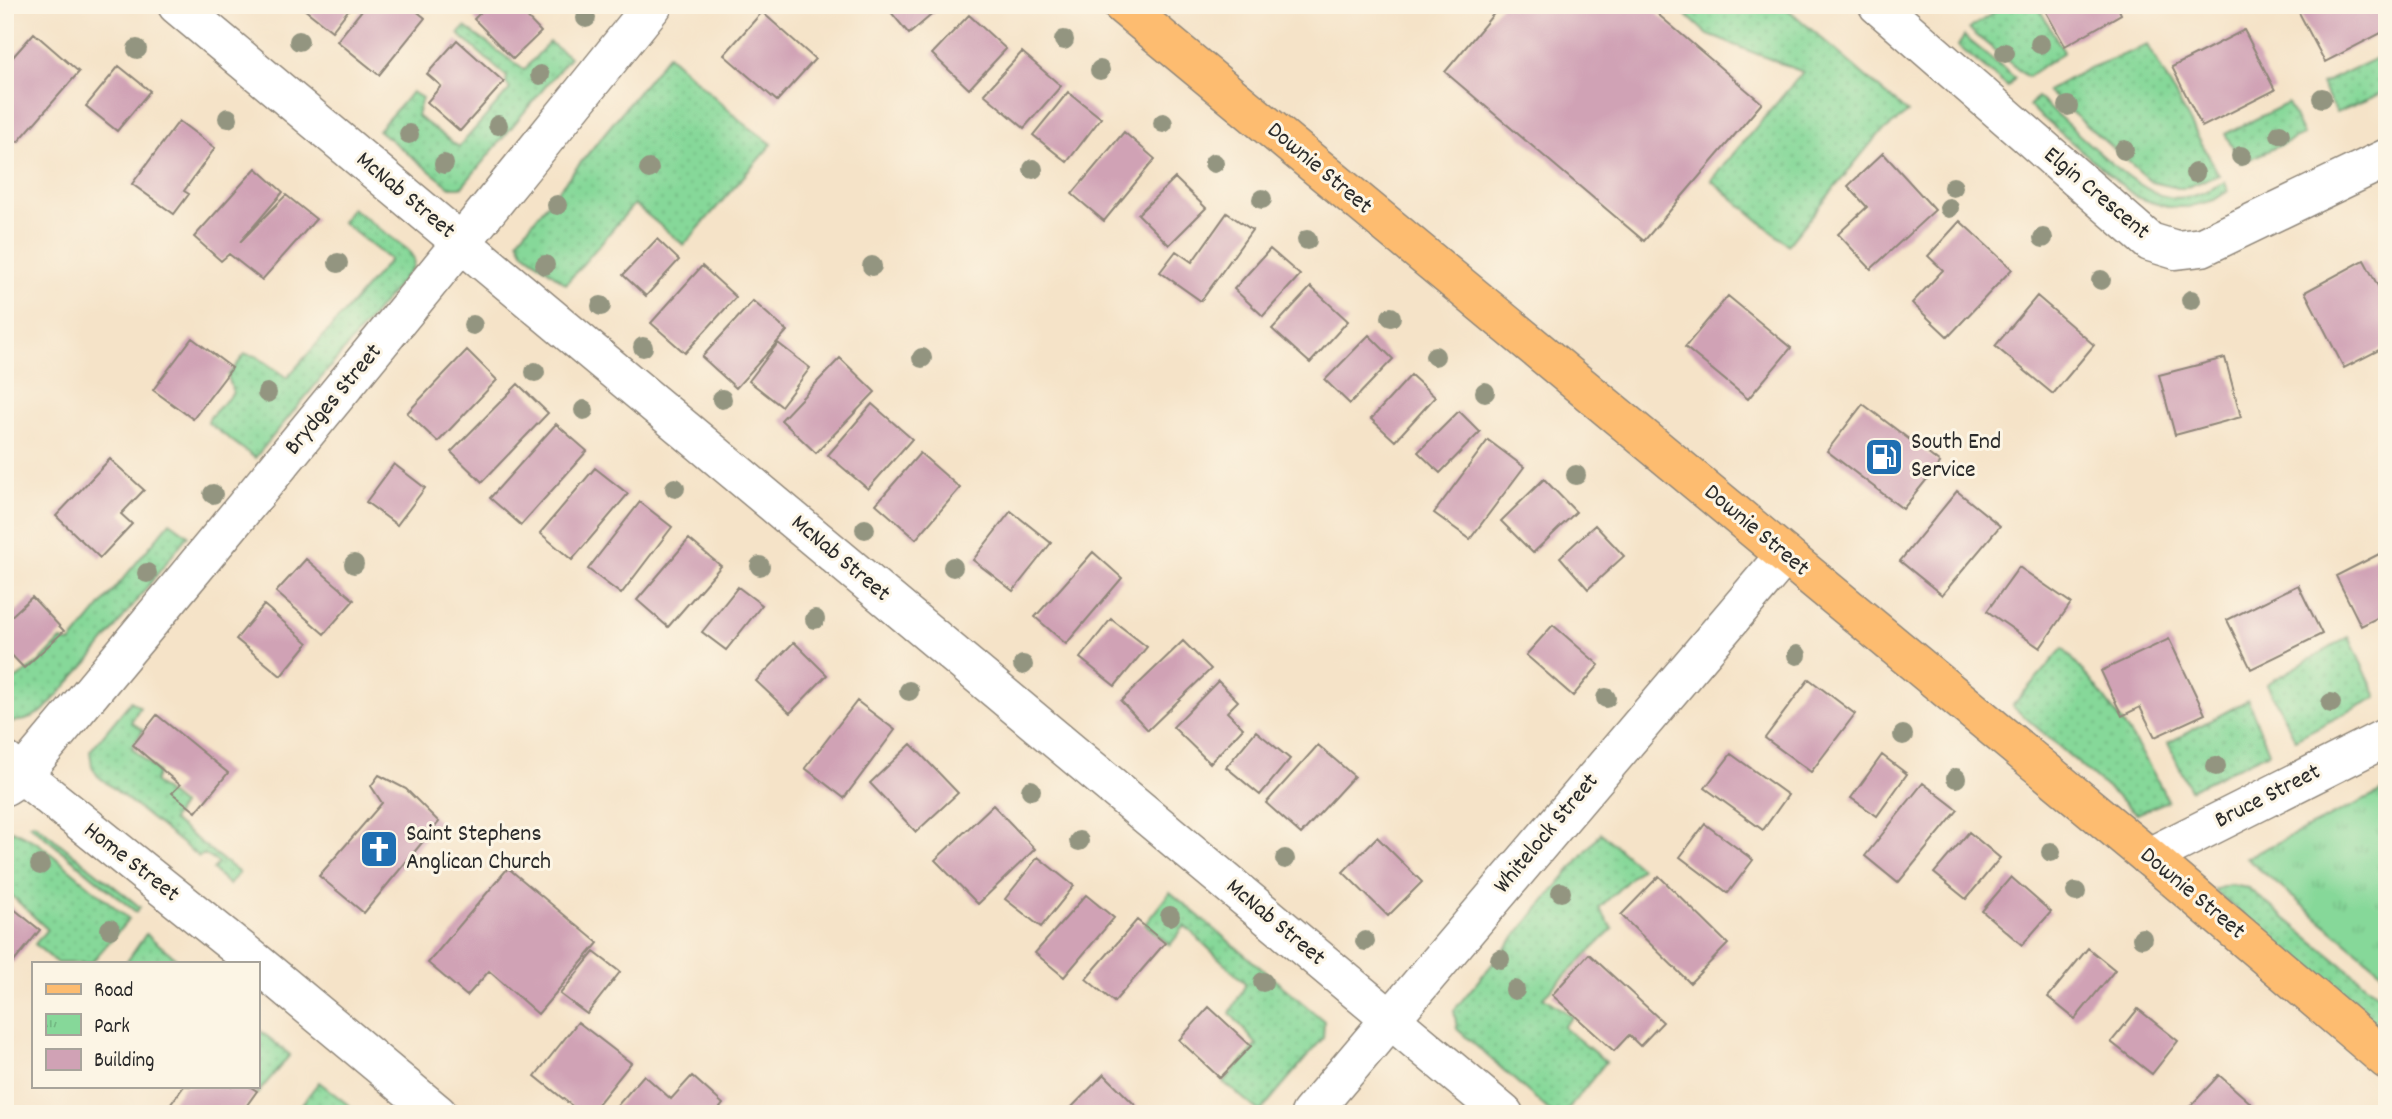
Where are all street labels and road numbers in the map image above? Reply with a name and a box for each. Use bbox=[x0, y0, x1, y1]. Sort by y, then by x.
street label: Downie Street bbox=[1259, 115, 1379, 223]
street label: Elgin Crescent bbox=[2035, 139, 2157, 249]
street label: McNab Street bbox=[348, 144, 462, 248]
street label: Brydges Street bbox=[277, 337, 391, 463]
street label: Downie Street bbox=[1696, 477, 1816, 585]
street label: McNab Street bbox=[783, 507, 897, 611]
street label: Bruce Street bbox=[2209, 756, 2327, 838]
street label: Whitelock Street bbox=[1486, 766, 1608, 902]
street label: Home Street bbox=[76, 815, 186, 912]
street label: Downie Street bbox=[2132, 840, 2252, 948]
street label: McNab Street bbox=[1218, 871, 1332, 975]

